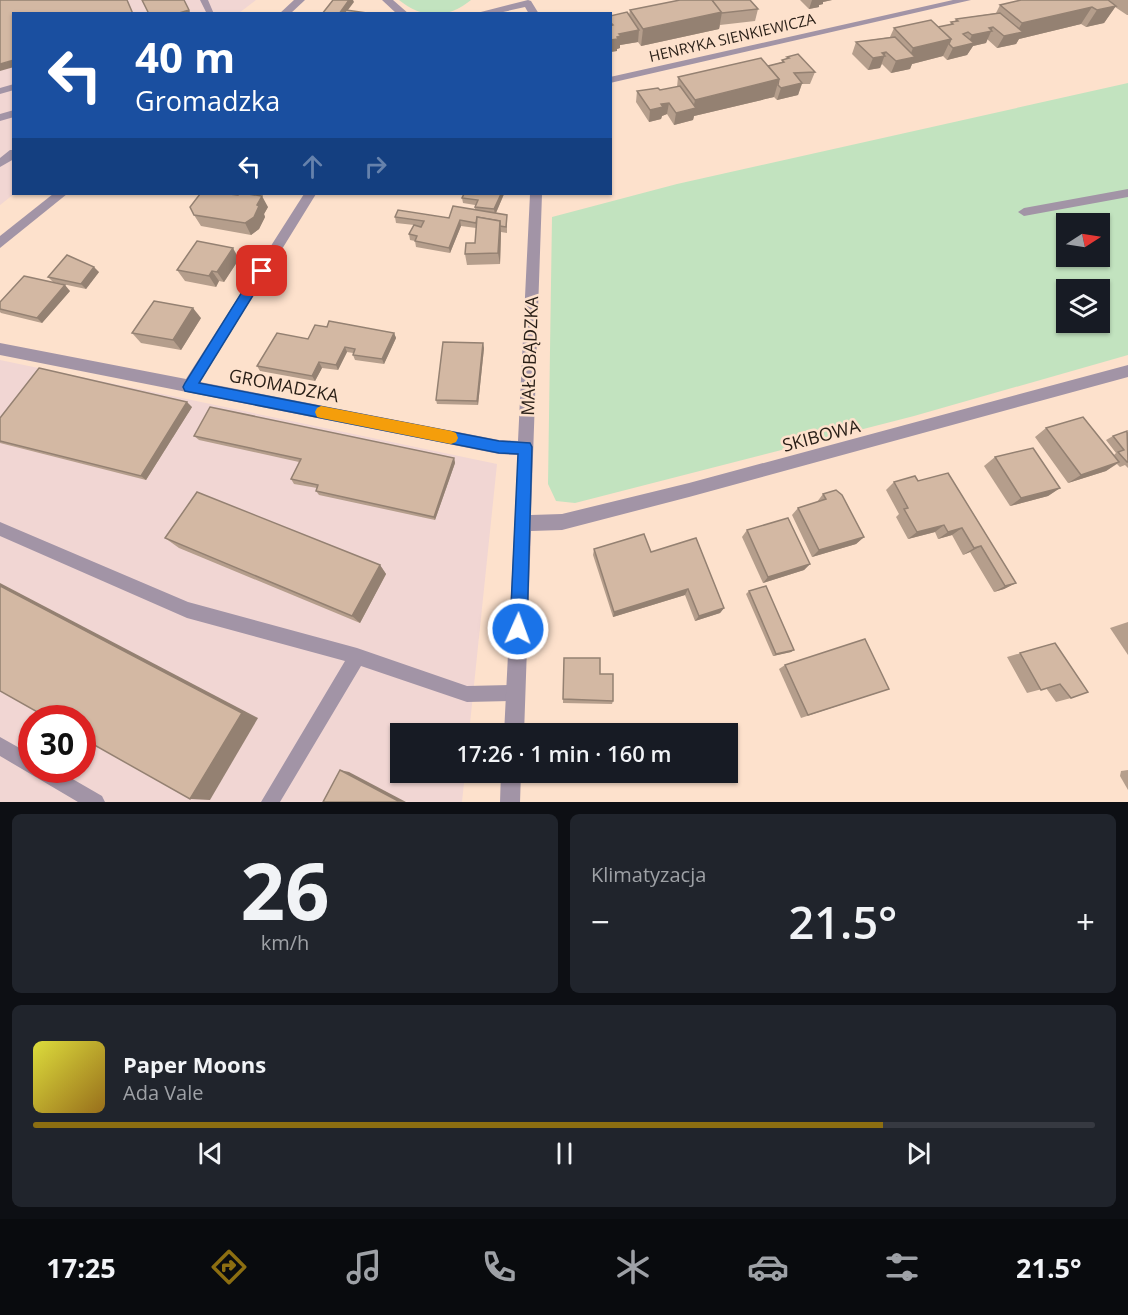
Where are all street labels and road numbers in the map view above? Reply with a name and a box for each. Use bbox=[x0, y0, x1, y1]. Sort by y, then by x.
street label: HENRYKA SIENKIEWICZA bbox=[647, 8, 818, 66]
street label: MAŁOBĄDZKA bbox=[515, 295, 543, 416]
street label: GROMADZKA bbox=[227, 363, 342, 408]
street label: SKIBOWA bbox=[779, 413, 863, 457]

